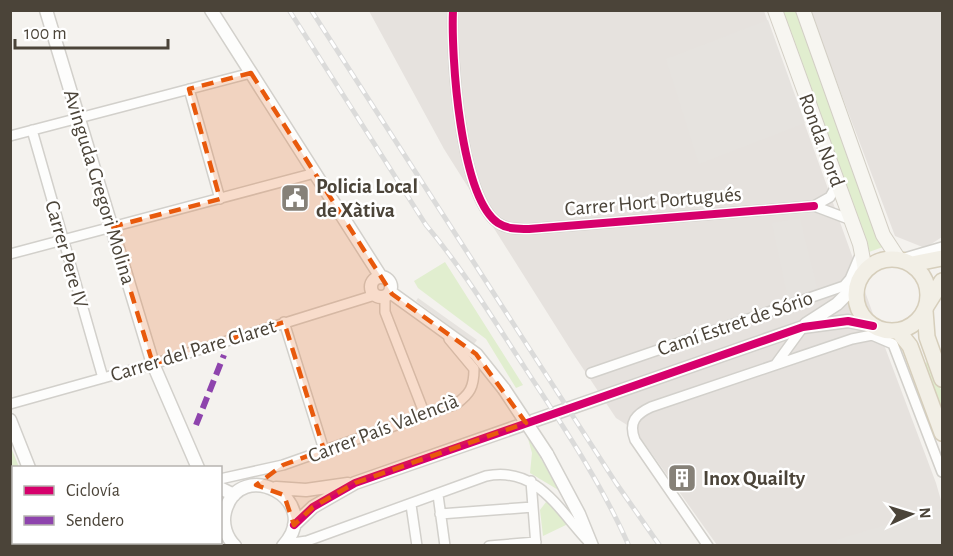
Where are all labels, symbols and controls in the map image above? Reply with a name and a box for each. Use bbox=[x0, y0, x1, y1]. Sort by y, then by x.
scale bar bbox=[15, 12, 168, 50]
text: 100 m bbox=[24, 25, 67, 43]
street label: Avinguda Gregori Molina bbox=[60, 87, 139, 287]
street label: Ronda Nord bbox=[795, 91, 848, 190]
place label: Policia Local de Xàtiva bbox=[316, 176, 418, 221]
public building icon: Policia Local de Xàtiva bbox=[279, 182, 311, 214]
street label: Carrer Hort Portugués bbox=[564, 183, 742, 220]
street label: Carrer Pere IV bbox=[41, 198, 92, 310]
street label: Camí Estret de Sório bbox=[655, 287, 816, 360]
street label: Carrer del Pare Claret bbox=[108, 315, 279, 386]
street label: Carrer País Valencià bbox=[305, 390, 462, 467]
building icon: Inox Quailty bbox=[666, 462, 698, 494]
legend bbox=[12, 466, 222, 544]
place label: Inox Quailty bbox=[703, 468, 806, 490]
text: Ciclovía bbox=[66, 482, 120, 500]
north arrow bbox=[881, 484, 941, 544]
text: N bbox=[917, 507, 933, 519]
text: Sendero bbox=[66, 512, 124, 530]

